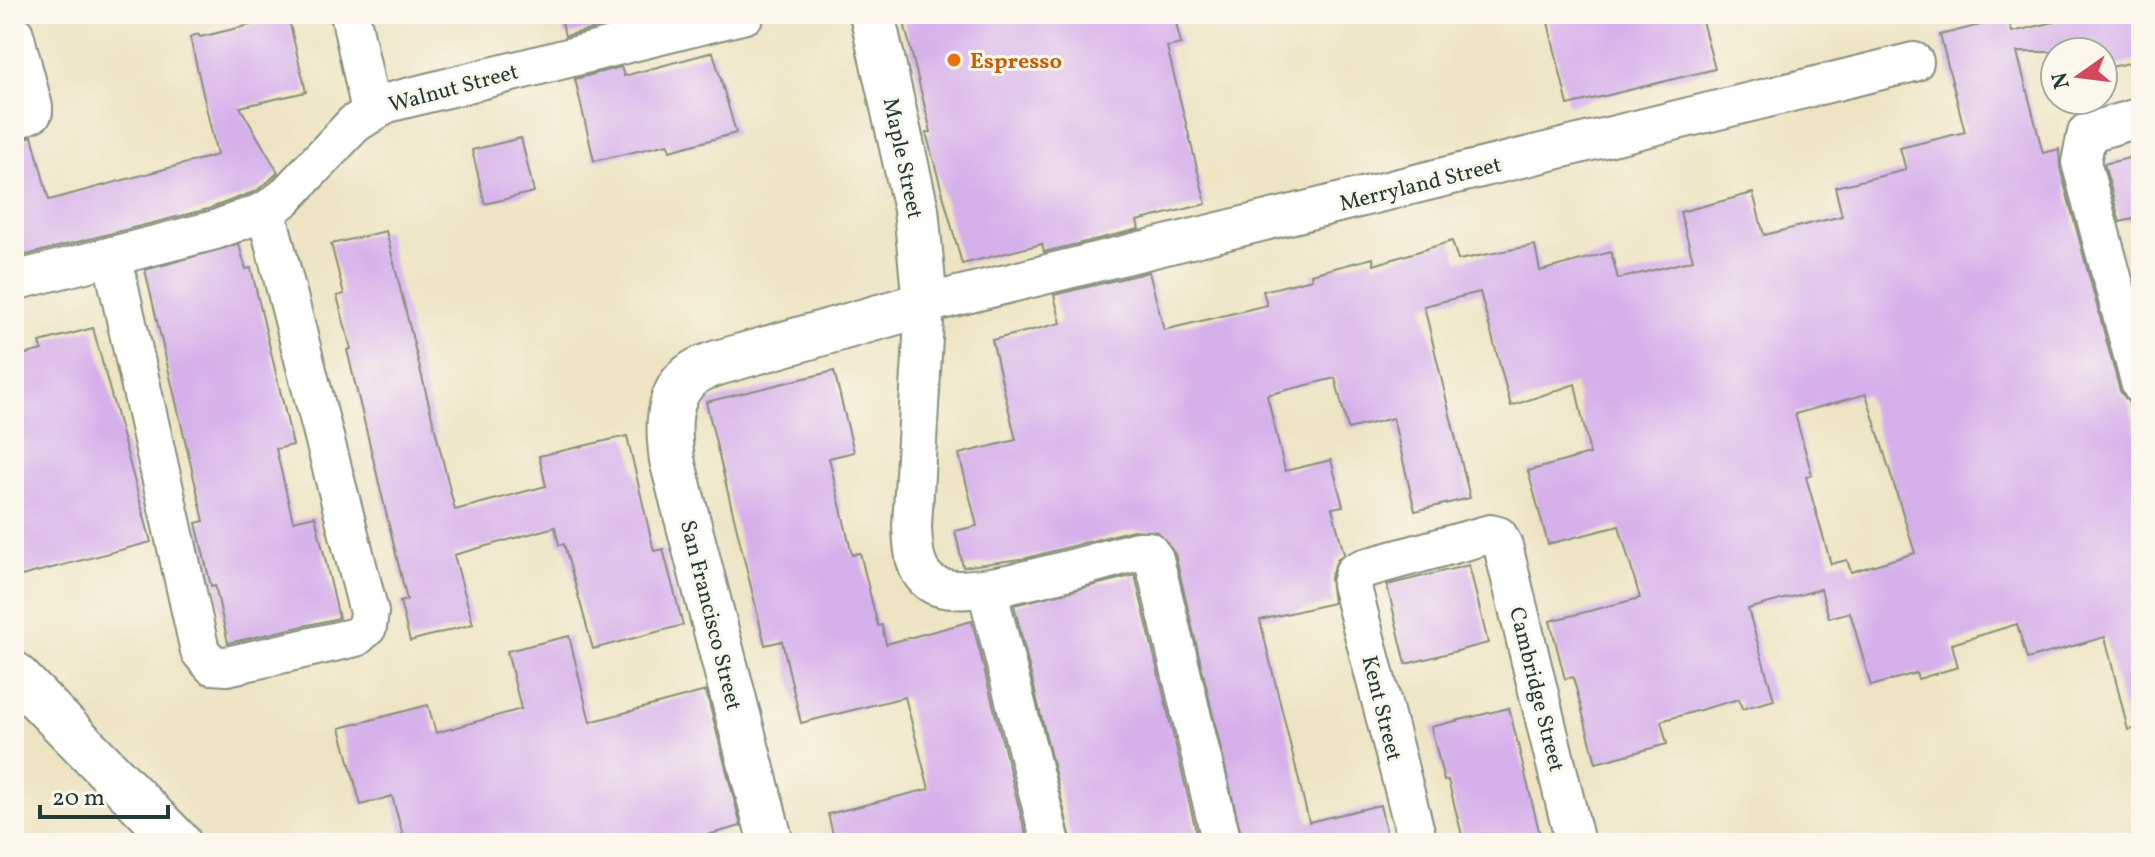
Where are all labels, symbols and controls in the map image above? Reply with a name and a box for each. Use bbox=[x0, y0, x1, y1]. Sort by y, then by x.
north arrow bbox=[2039, 36, 2119, 116]
place label: Espresso bbox=[970, 47, 1062, 78]
marker: Espresso bbox=[945, 51, 963, 69]
street label: Walnut Street bbox=[385, 57, 522, 122]
text: N bbox=[2045, 69, 2079, 92]
street label: Maple Street bbox=[874, 95, 930, 222]
street label: Merryland Street bbox=[1336, 150, 1505, 221]
street label: San Francisco Street bbox=[671, 517, 748, 714]
street label: Cambridge Street bbox=[1500, 604, 1571, 776]
street label: Kent Street bbox=[1353, 653, 1409, 765]
scale bar bbox=[40, 769, 168, 819]
text: 20 m bbox=[52, 782, 105, 816]

